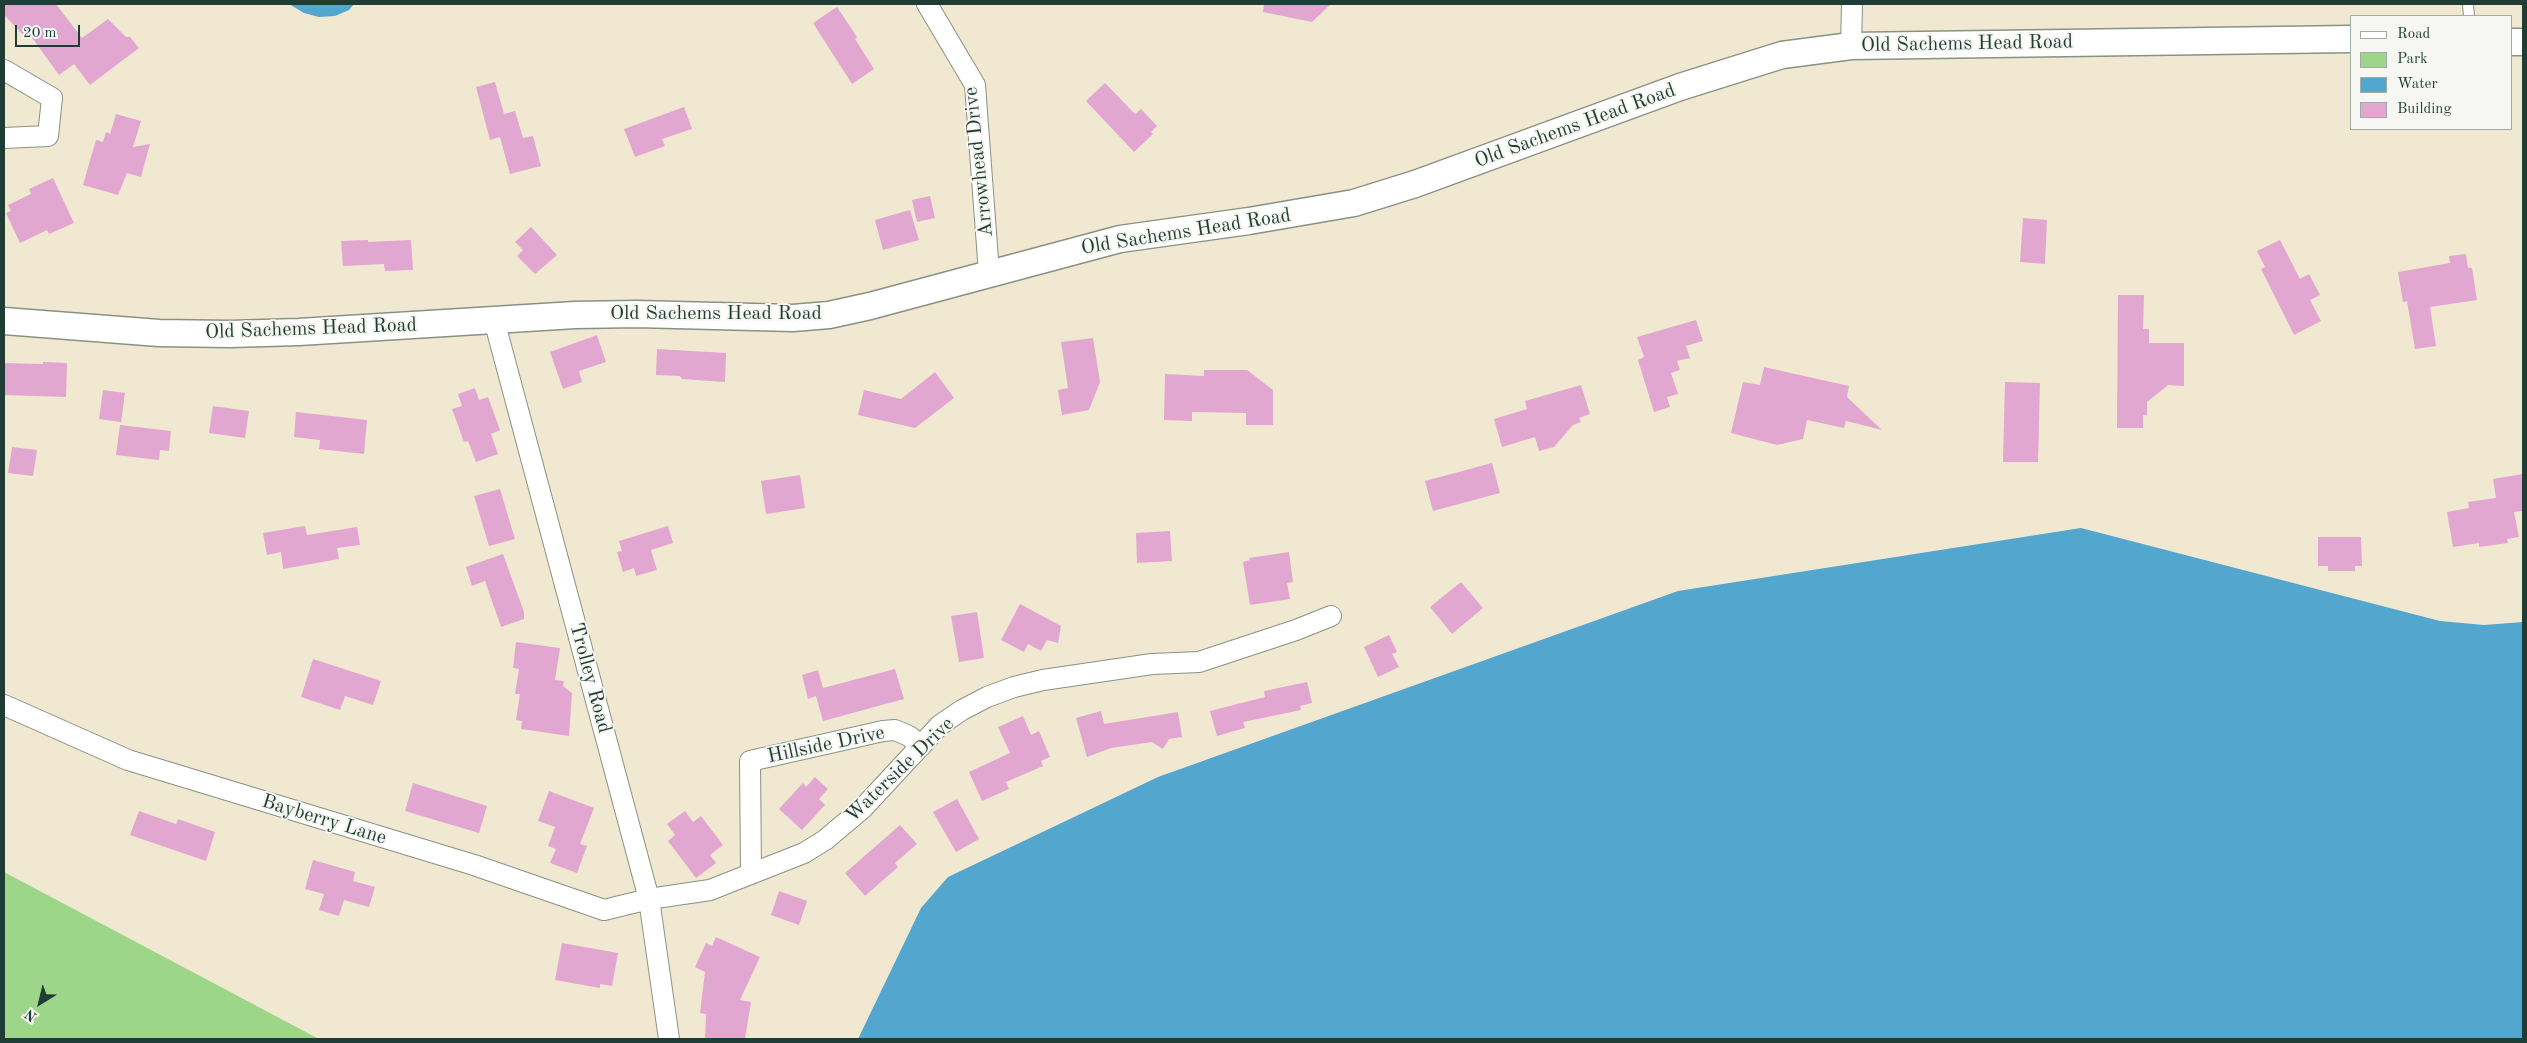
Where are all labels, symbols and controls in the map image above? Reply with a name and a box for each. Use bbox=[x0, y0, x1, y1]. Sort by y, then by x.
scale bar bbox=[18, 15, 82, 47]
legend bbox=[2350, 15, 2512, 130]
text: 20 m bbox=[23, 26, 57, 41]
text: Road bbox=[2397, 27, 2430, 42]
street label: Old Sachems Head Road bbox=[1861, 30, 2073, 58]
text: Park bbox=[2397, 52, 2428, 67]
text: Water bbox=[2397, 77, 2438, 92]
street label: Old Sachems Head Road bbox=[1471, 78, 1679, 174]
street label: Arrowhead Drive bbox=[959, 86, 999, 238]
text: Building bbox=[2397, 102, 2452, 117]
street label: Old Sachems Head Road bbox=[1079, 204, 1293, 260]
street label: Old Sachems Head Road bbox=[610, 302, 822, 326]
street label: Old Sachems Head Road bbox=[205, 313, 417, 345]
street label: Trolley Road bbox=[564, 620, 616, 736]
street label: Waterside Drive bbox=[841, 712, 959, 828]
street label: Hillside Drive bbox=[765, 721, 887, 769]
street label: Bayberry Lane bbox=[259, 790, 389, 850]
north arrow bbox=[15, 978, 65, 1028]
text: N bbox=[23, 1006, 40, 1024]

